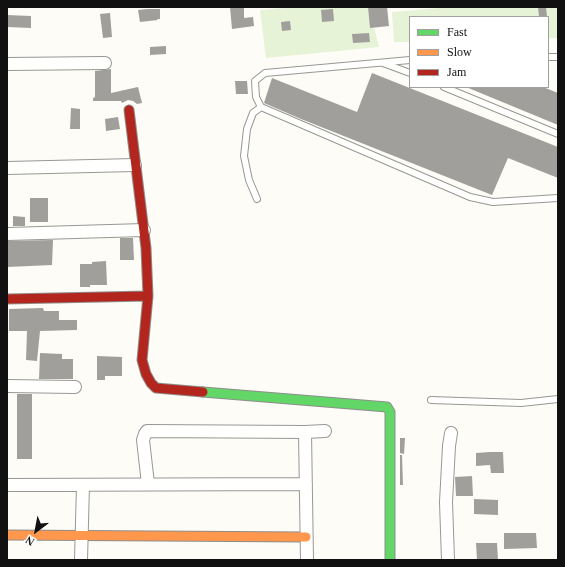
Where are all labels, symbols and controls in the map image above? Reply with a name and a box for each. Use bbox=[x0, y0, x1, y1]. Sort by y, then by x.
legend bbox=[409, 16, 549, 88]
text: Fast bbox=[447, 25, 467, 39]
text: Slow bbox=[447, 45, 472, 59]
text: Jam bbox=[447, 65, 466, 79]
north arrow bbox=[16, 511, 56, 551]
text: N bbox=[23, 534, 36, 548]

